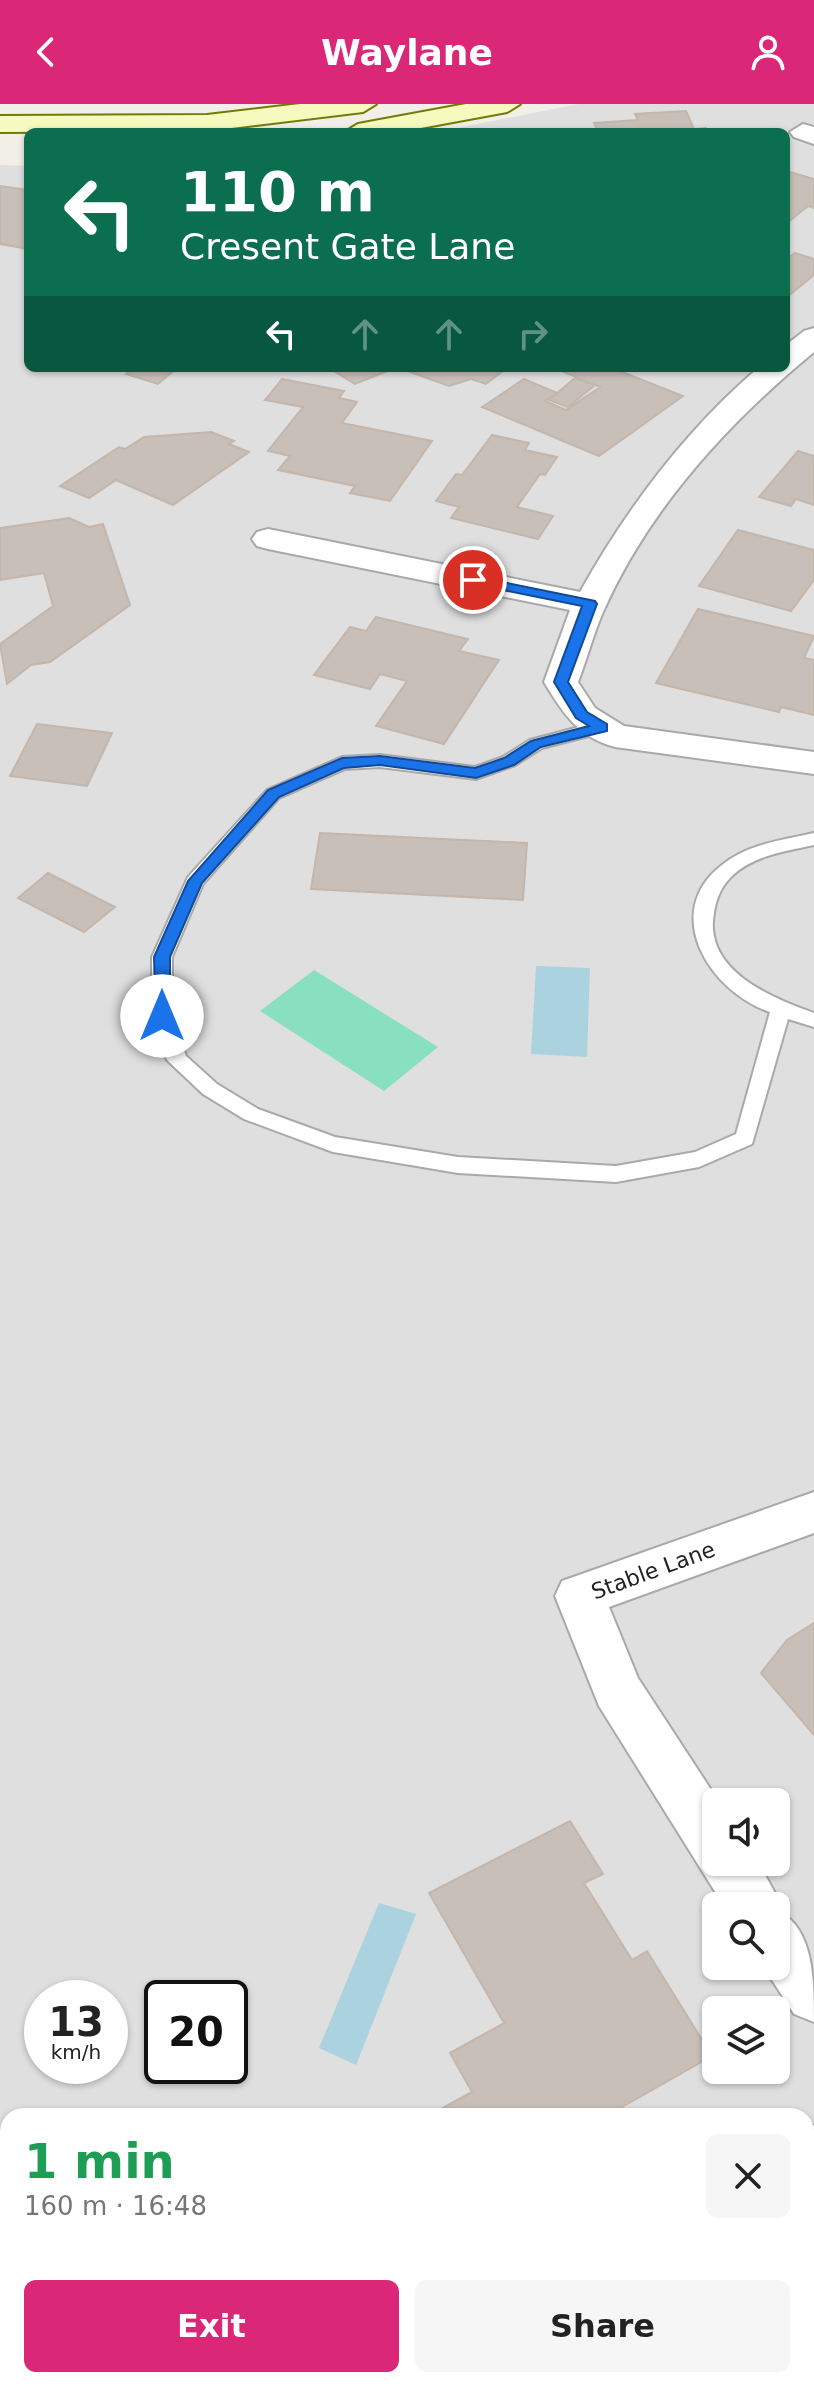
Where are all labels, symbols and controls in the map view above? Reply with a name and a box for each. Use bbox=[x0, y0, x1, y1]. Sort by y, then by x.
icon: back bbox=[24, 30, 68, 74]
icon: person bbox=[746, 30, 790, 74]
text: Waylane bbox=[321, 32, 493, 73]
text: 110 m bbox=[180, 159, 375, 224]
icon: left bbox=[48, 160, 152, 264]
text: Cresent Gate Lane bbox=[180, 226, 515, 267]
icon: left bbox=[259, 312, 303, 356]
icon: ahead bbox=[343, 312, 387, 356]
icon: ahead bbox=[427, 312, 471, 356]
icon: right bbox=[511, 312, 555, 356]
pin bbox=[439, 546, 507, 614]
icon: arrive bbox=[451, 558, 495, 602]
position arrow bbox=[120, 974, 204, 1058]
street label: Stable Lane bbox=[588, 1537, 718, 1604]
map controls bbox=[702, 1788, 790, 2084]
button: sound bbox=[702, 1788, 790, 1876]
button: search bbox=[702, 1892, 790, 1980]
speed limit sign: 20 bbox=[144, 1980, 248, 2084]
button: layers bbox=[702, 1996, 790, 2084]
text: 13 bbox=[48, 1999, 104, 2045]
text: km/h bbox=[51, 2040, 101, 2064]
text: 1 min bbox=[24, 2133, 175, 2189]
button: close bbox=[706, 2134, 790, 2218]
text: 160 m · 16:48 bbox=[24, 2191, 207, 2221]
button: Exit bbox=[24, 2280, 399, 2372]
button: Share bbox=[415, 2280, 790, 2372]

